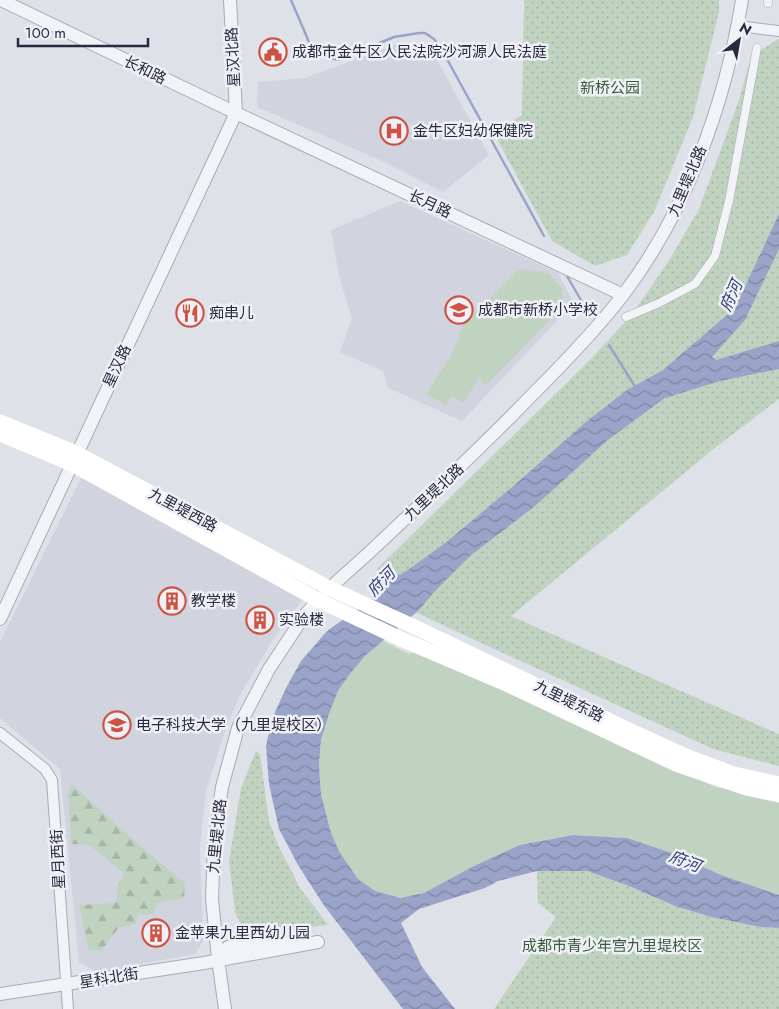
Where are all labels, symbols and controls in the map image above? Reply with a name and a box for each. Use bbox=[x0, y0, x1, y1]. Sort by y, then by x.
scale bar bbox=[18, 15, 148, 47]
north arrow bbox=[714, 15, 764, 65]
text: N bbox=[736, 17, 756, 40]
text: 100 m bbox=[25, 22, 66, 44]
street label: 星汉北路 bbox=[220, 26, 246, 88]
public building icon: 成都市金牛区人民法院沙河源人民法庭 bbox=[258, 37, 288, 67]
place label: 成都市金牛区人民法院沙河源人民法庭 bbox=[292, 41, 547, 63]
street label: 长和路 bbox=[120, 50, 170, 90]
park label: 新桥公园 bbox=[580, 77, 640, 99]
hospital icon: 金牛区妇幼保健院 bbox=[379, 116, 409, 146]
place label: 金牛区妇幼保健院 bbox=[413, 120, 533, 142]
street label: 九里堤北路 bbox=[662, 142, 712, 220]
street label: 长月路 bbox=[405, 185, 455, 223]
water label: 府河 bbox=[714, 274, 749, 315]
school or university icon: 成都市新桥小学校 bbox=[444, 295, 474, 325]
restaurant icon: 痴串儿 bbox=[175, 298, 205, 328]
place label: 成都市新桥小学校 bbox=[478, 299, 598, 321]
place label: 痴串儿 bbox=[209, 302, 254, 324]
street label: 星汉路 bbox=[98, 341, 136, 391]
street label: 九里堤北路 bbox=[399, 458, 469, 526]
street label: 九里堤西路 bbox=[145, 483, 221, 537]
water label: 府河 bbox=[362, 560, 402, 602]
building icon: 教学楼 bbox=[157, 586, 187, 616]
place label: 教学楼 bbox=[191, 590, 236, 612]
building icon: 实验楼 bbox=[245, 605, 275, 635]
place label: 实验楼 bbox=[279, 609, 324, 631]
street label: 九里堤东路 bbox=[530, 675, 608, 727]
school or university icon: 电子科技大学（九里堤校区） bbox=[102, 710, 132, 740]
place label: 电子科技大学（九里堤校区） bbox=[136, 714, 331, 736]
street label: 九里堤北路 bbox=[202, 798, 232, 874]
street label: 星月西街 bbox=[45, 828, 71, 890]
water label: 府河 bbox=[666, 845, 707, 879]
building icon: 金苹果九里西幼儿园 bbox=[141, 918, 171, 948]
place label: 金苹果九里西幼儿园 bbox=[175, 922, 310, 944]
park label: 成都市青少年宫九里堤校区 bbox=[522, 935, 702, 957]
street label: 星科北街 bbox=[78, 962, 140, 994]

